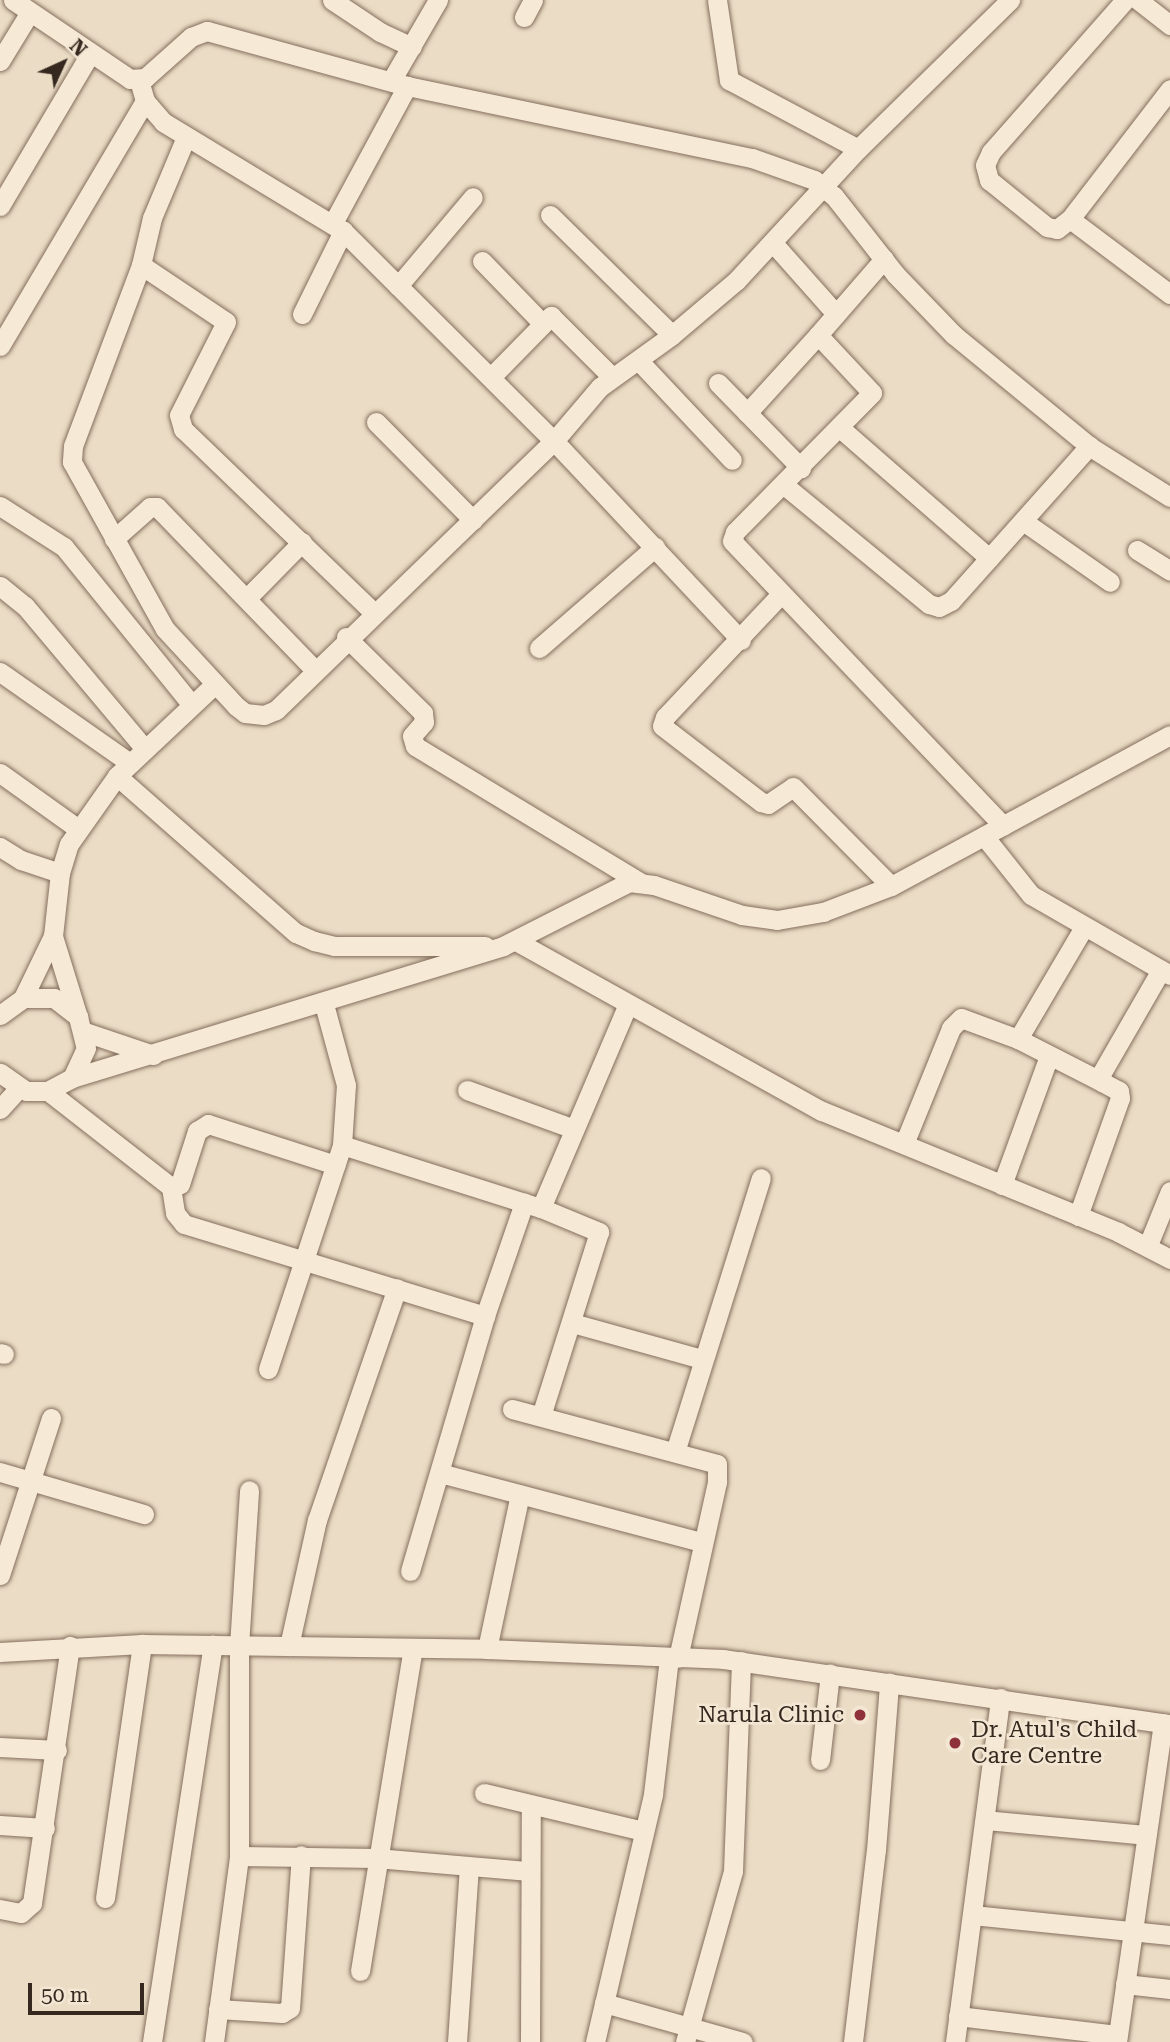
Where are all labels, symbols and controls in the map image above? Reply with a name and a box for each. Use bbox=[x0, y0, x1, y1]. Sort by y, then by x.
north arrow bbox=[28, 28, 98, 98]
text: N bbox=[65, 34, 92, 61]
place label: Narula Clinic bbox=[698, 1701, 844, 1729]
marker: Narula Clinic bbox=[850, 1705, 870, 1725]
place label: Dr. Atul's Child Care Centre bbox=[971, 1716, 1137, 1770]
marker: Dr. Atul's Child Care Centre bbox=[945, 1733, 965, 1753]
scale bar bbox=[32, 1968, 147, 2012]
text: 50 m bbox=[41, 1983, 89, 2007]

